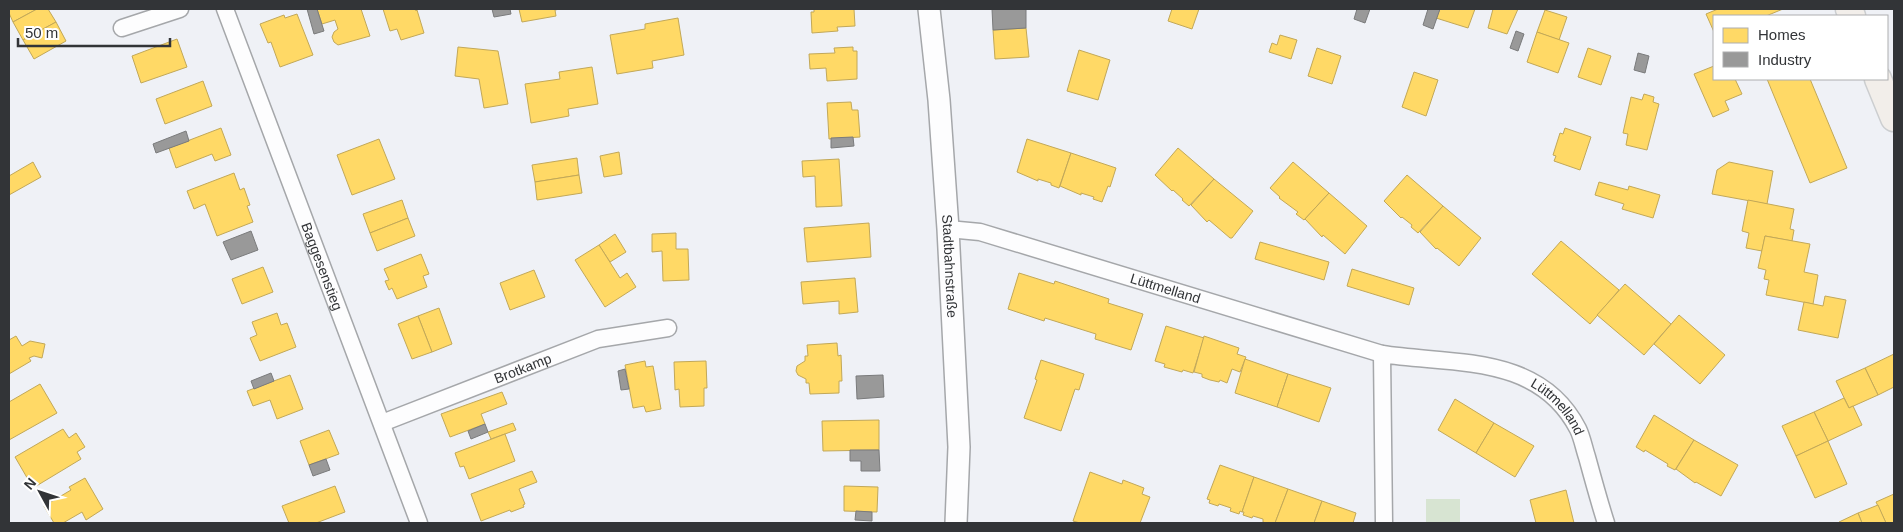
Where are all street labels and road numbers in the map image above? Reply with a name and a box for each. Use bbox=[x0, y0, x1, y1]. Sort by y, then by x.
street label: Stadtbahnstraße bbox=[939, 214, 960, 318]
street label: Baggesenstieg bbox=[298, 220, 346, 312]
street label: Lüttmelland bbox=[1129, 270, 1203, 306]
street label: Brotkamp bbox=[492, 350, 554, 387]
street label: Lüttmelland bbox=[1528, 375, 1588, 437]

